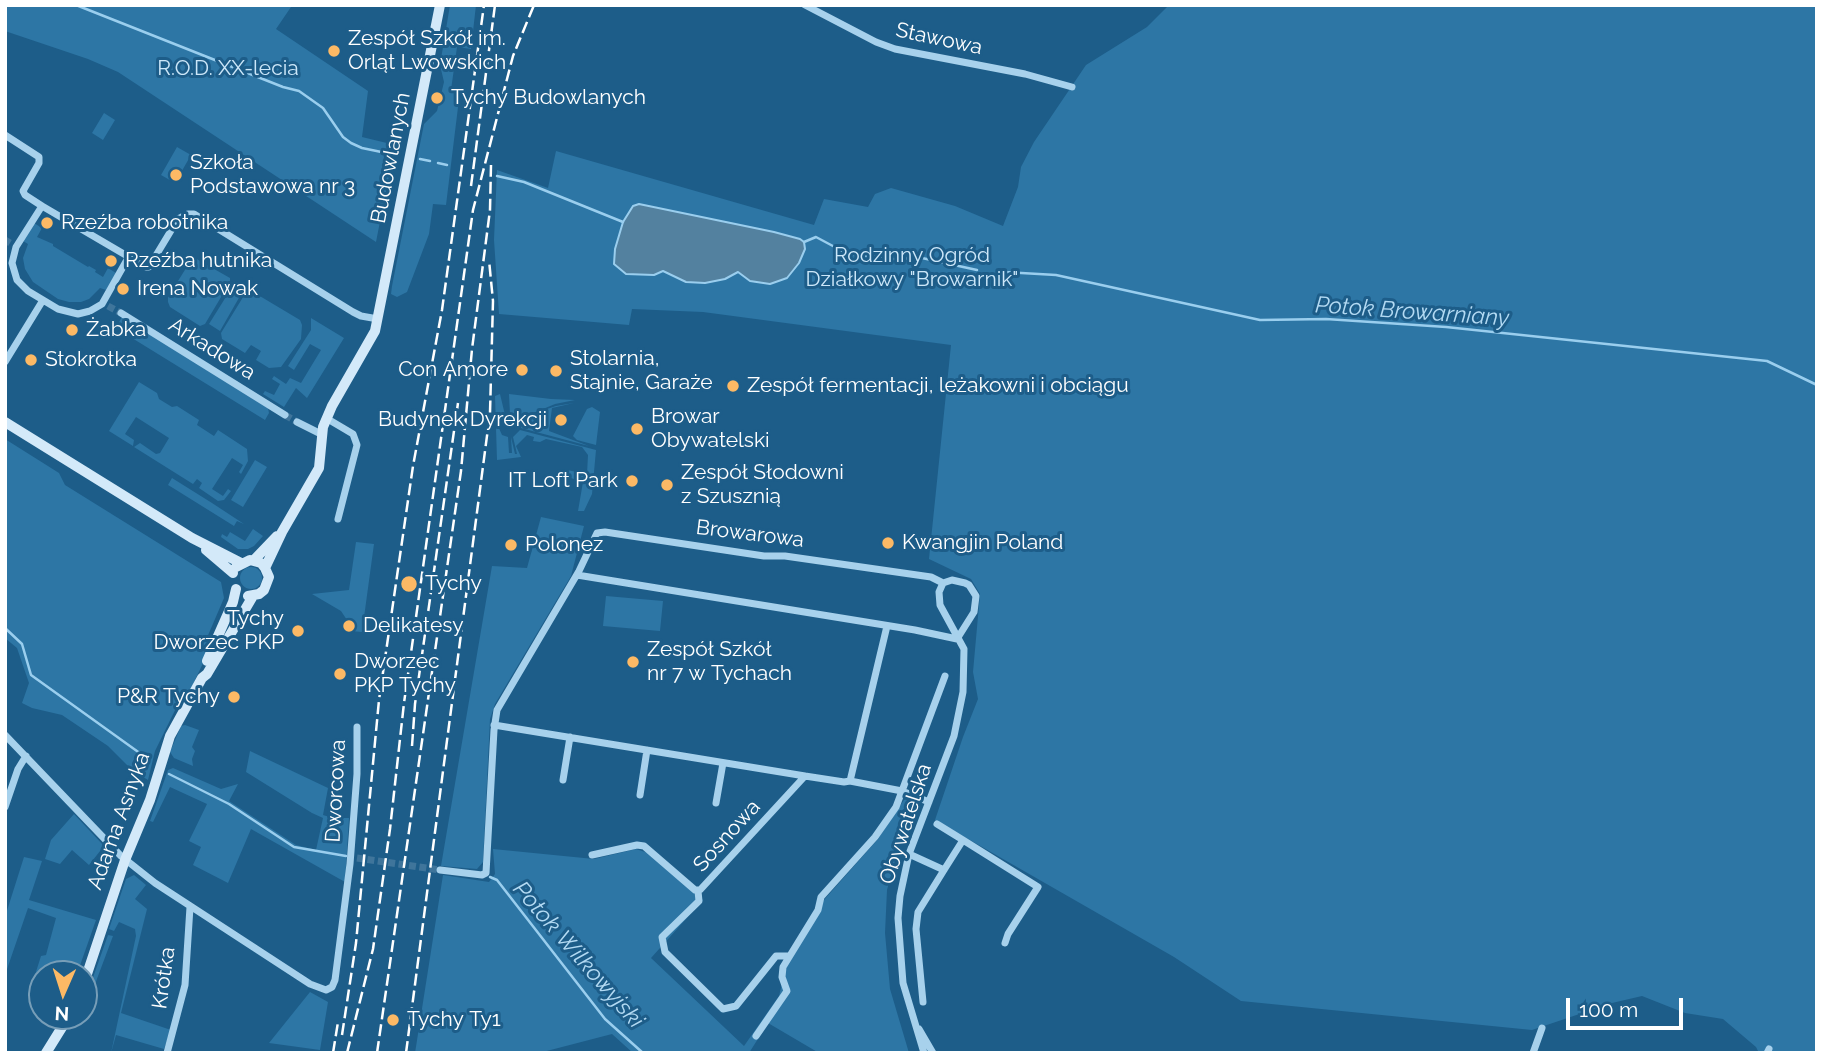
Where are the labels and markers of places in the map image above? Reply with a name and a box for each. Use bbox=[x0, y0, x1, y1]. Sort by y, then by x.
place label: Zespół Szkół im. Orląt Lwowskich bbox=[348, 26, 506, 76]
marker: Zespół Szkół im. Orląt Lwowskich bbox=[326, 43, 342, 59]
place label: Tychy Budowlanych bbox=[451, 85, 646, 111]
marker: Tychy Budowlanych bbox=[429, 90, 445, 106]
place label: Szkoła Podstawowa nr 3 bbox=[190, 150, 355, 200]
marker: Szkoła Podstawowa nr 3 bbox=[168, 167, 184, 183]
place label: Rzeźba robotnika bbox=[61, 210, 228, 236]
marker: Rzeźba robotnika bbox=[39, 215, 55, 231]
place label: Rzeźba hutnika bbox=[125, 248, 272, 274]
marker: Rzeźba hutnika bbox=[103, 253, 119, 269]
place label: Irena Nowak bbox=[137, 276, 258, 302]
marker: Irena Nowak bbox=[115, 281, 131, 297]
place label: Żabka bbox=[86, 317, 146, 343]
marker: Żabka bbox=[64, 322, 80, 338]
place label: Stolarnia, Stajnie, Garaże bbox=[570, 346, 713, 396]
place label: Stokrotka bbox=[45, 347, 137, 373]
marker: Stokrotka bbox=[23, 352, 39, 368]
place label: Con Amore bbox=[398, 357, 508, 383]
marker: Con Amore bbox=[514, 362, 530, 378]
marker: Stolarnia, Stajnie, Garaże bbox=[548, 363, 564, 379]
place label: Zespół fermentacji, leżakowni i obciągu bbox=[747, 373, 1129, 399]
marker: Zespół fermentacji, leżakowni i obciągu bbox=[725, 378, 741, 394]
place label: Browar Obywatelski bbox=[651, 404, 770, 454]
place label: Budynek Dyrekcji bbox=[378, 407, 547, 433]
marker: Budynek Dyrekcji bbox=[553, 412, 569, 428]
marker: Browar Obywatelski bbox=[629, 421, 645, 437]
place label: Zespół Słodowni z Szusznią bbox=[681, 460, 844, 510]
place label: IT Loft Park bbox=[508, 468, 618, 494]
marker: IT Loft Park bbox=[624, 473, 640, 489]
marker: Zespół Słodowni z Szusznią bbox=[659, 477, 675, 493]
place label: Kwangjin Poland bbox=[902, 530, 1063, 556]
place label: Polonez bbox=[525, 532, 603, 558]
marker: Kwangjin Poland bbox=[880, 535, 896, 551]
marker: Polonez bbox=[503, 537, 519, 553]
place label: Tychy bbox=[425, 571, 482, 597]
marker: Tychy bbox=[399, 574, 419, 594]
place label: Tychy Dworzec PKP bbox=[153, 606, 284, 656]
place label: Delikatesy bbox=[363, 613, 464, 639]
marker: Delikatesy bbox=[341, 618, 357, 634]
marker: Tychy Dworzec PKP bbox=[290, 623, 306, 639]
place label: Zespół Szkół nr 7 w Tychach bbox=[647, 637, 792, 687]
place label: Dworzec PKP Tychy bbox=[354, 649, 456, 699]
marker: Zespół Szkół nr 7 w Tychach bbox=[625, 654, 641, 670]
marker: Dworzec PKP Tychy bbox=[332, 666, 348, 682]
place label: P&R Tychy bbox=[117, 684, 220, 710]
marker: P&R Tychy bbox=[226, 689, 242, 705]
place label: Tychy Ty1 bbox=[407, 1007, 501, 1033]
marker: Tychy Ty1 bbox=[385, 1012, 401, 1028]

